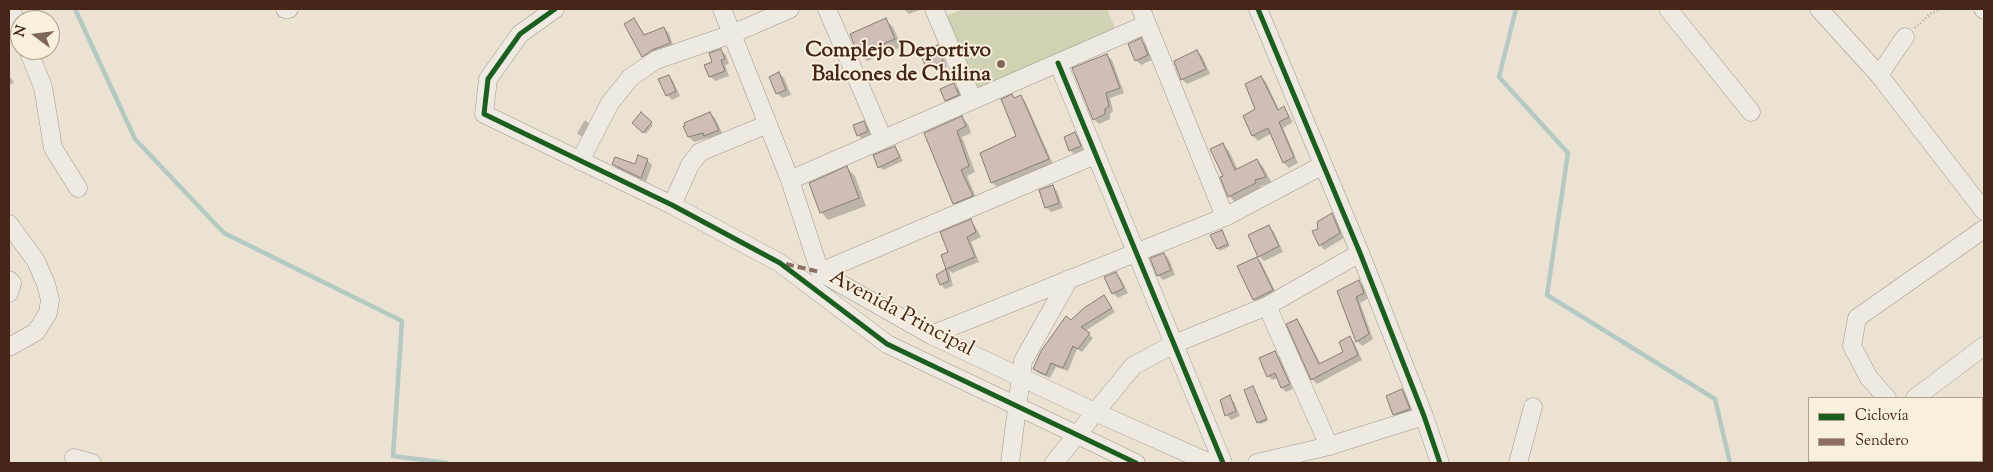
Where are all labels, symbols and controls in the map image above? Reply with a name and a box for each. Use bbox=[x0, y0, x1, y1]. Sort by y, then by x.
north arrow bbox=[10, 10, 60, 60]
text: N bbox=[10, 23, 33, 39]
place label: Complejo Deportivo Balcones de Chilina bbox=[805, 39, 991, 89]
marker: Complejo Deportivo Balcones de Chilina bbox=[995, 58, 1007, 70]
street label: Avenida Principal bbox=[824, 266, 978, 364]
legend bbox=[1808, 397, 1983, 462]
text: Ciclovía bbox=[1855, 406, 1909, 427]
text: Sendero bbox=[1855, 431, 1909, 452]

